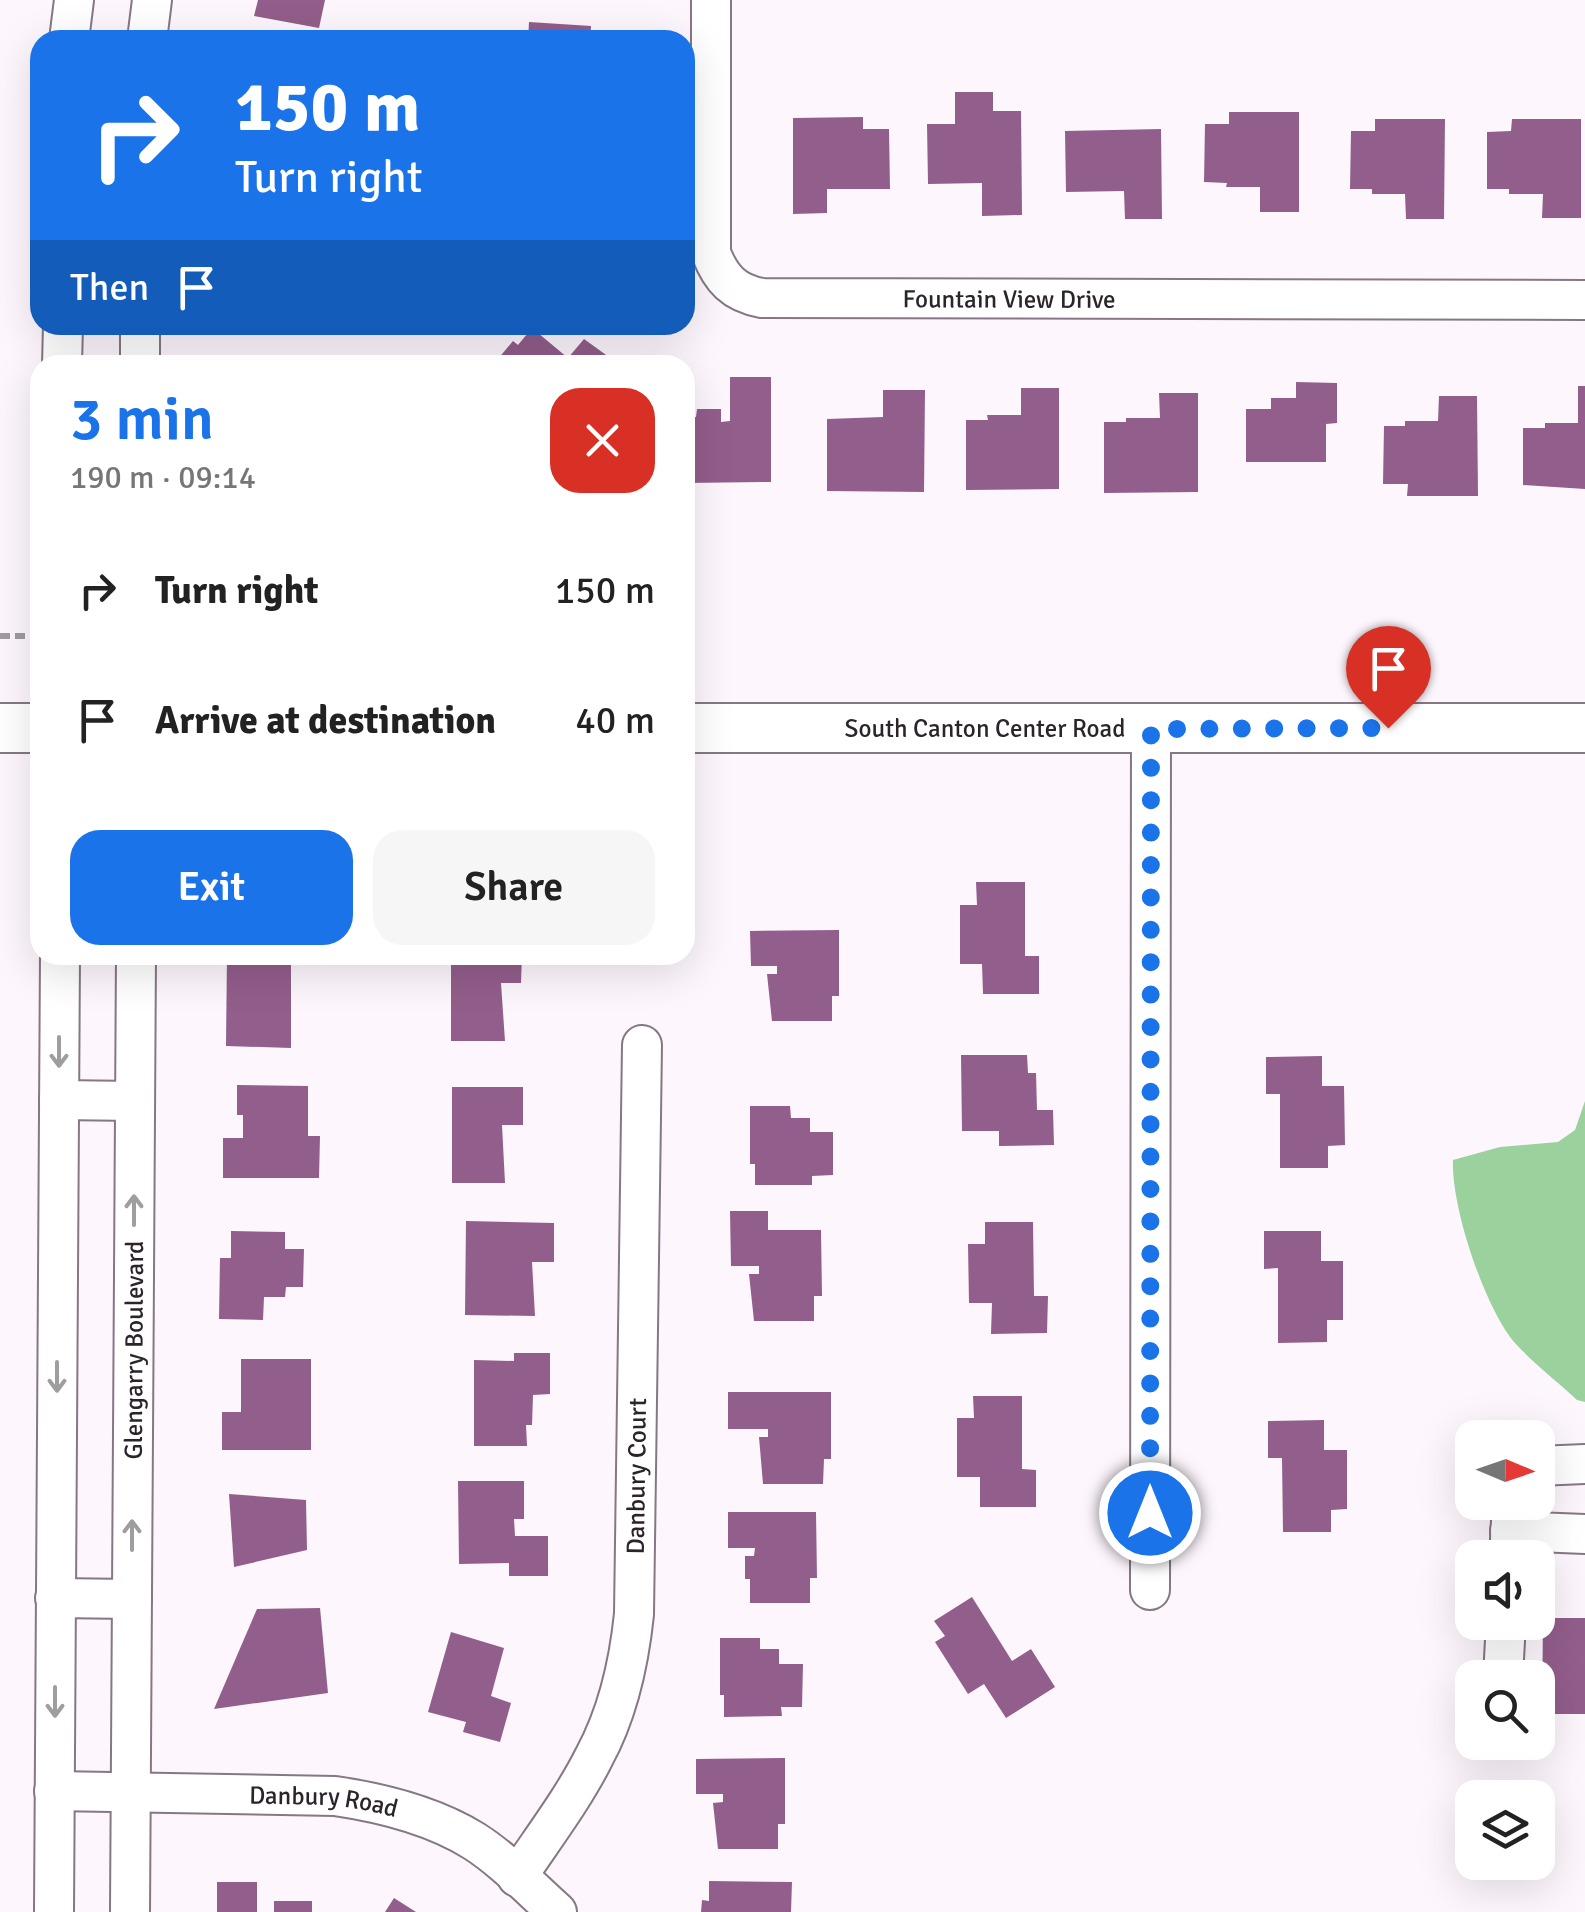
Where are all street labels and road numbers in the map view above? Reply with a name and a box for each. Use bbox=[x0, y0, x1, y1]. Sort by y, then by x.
street label: Fountain View Drive bbox=[903, 283, 1116, 314]
street label: South Canton Center Road bbox=[845, 713, 1125, 744]
street label: Glengarry Boulevard bbox=[117, 1240, 150, 1460]
street label: Danbury Court bbox=[619, 1398, 653, 1555]
street label: Danbury Road bbox=[249, 1779, 401, 1824]

